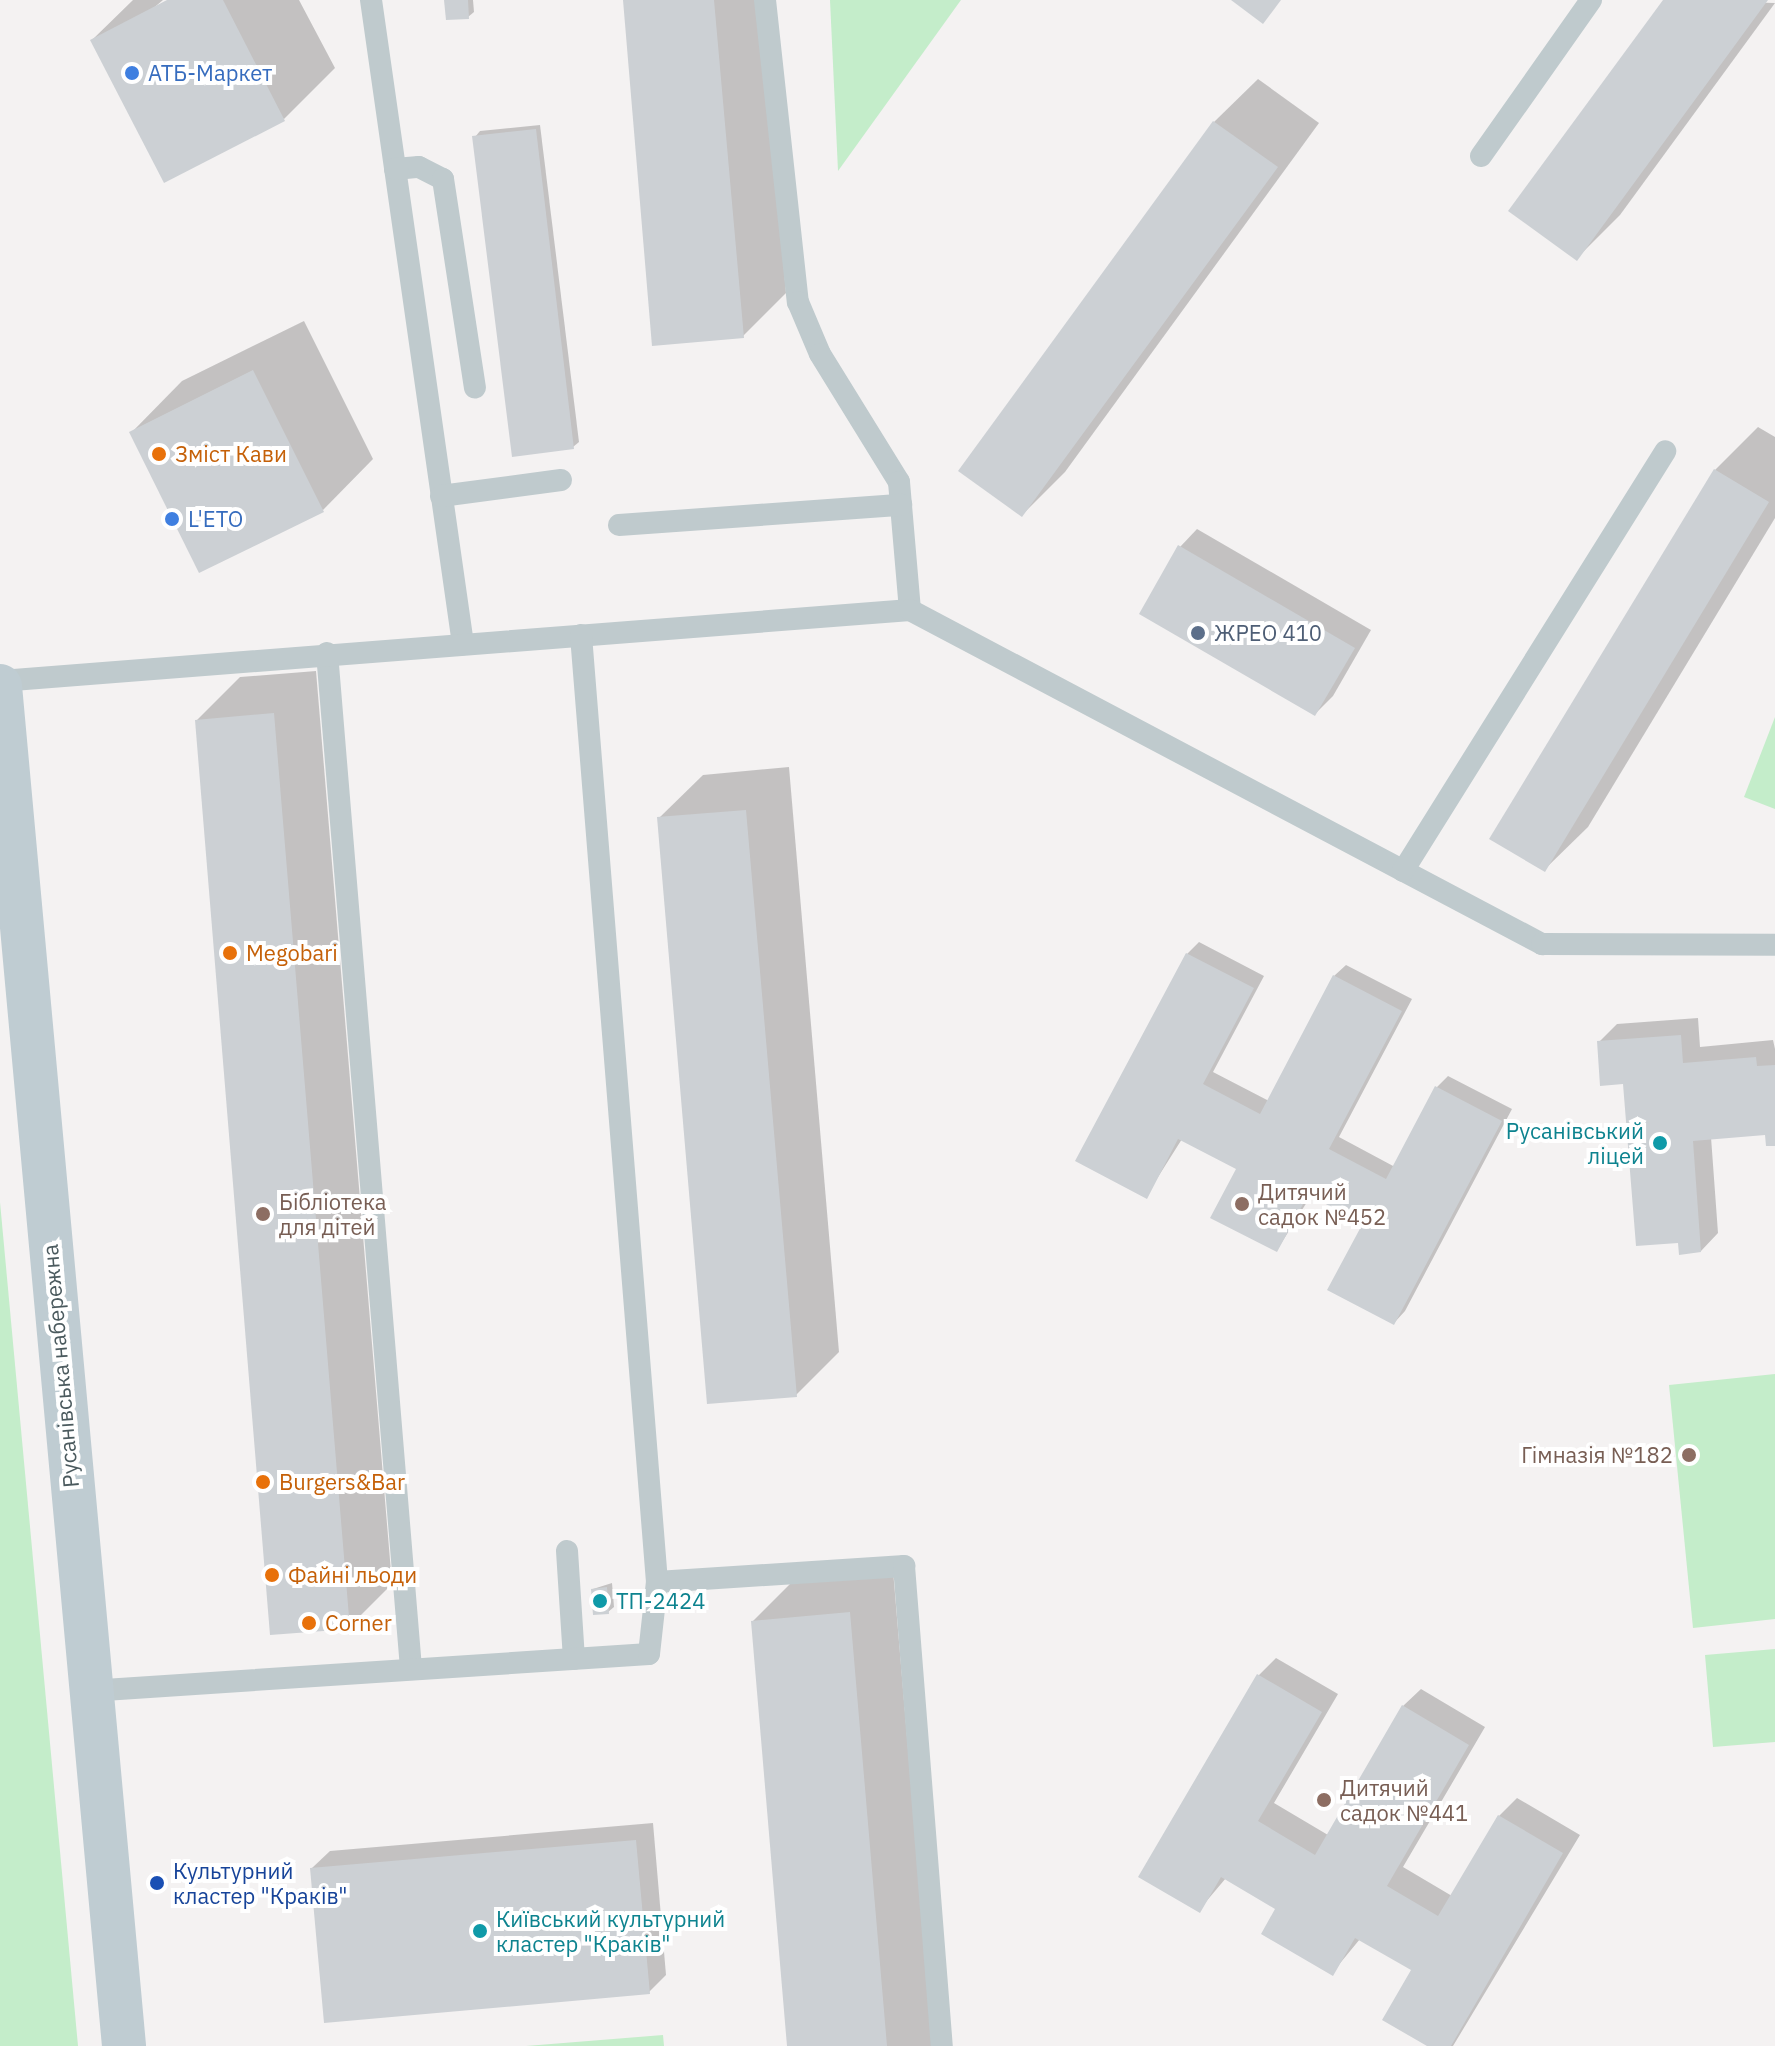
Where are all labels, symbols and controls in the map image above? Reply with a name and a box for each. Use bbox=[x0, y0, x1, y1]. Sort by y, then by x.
place label: АТБ-Маркет bbox=[148, 60, 272, 86]
marker: АТБ-Маркет bbox=[123, 64, 141, 82]
place label: Зміст Кави bbox=[175, 441, 287, 467]
marker: Зміст Кави bbox=[150, 445, 168, 463]
place label: L'ETO bbox=[188, 506, 243, 532]
marker: L'ETO bbox=[163, 510, 181, 528]
place label: ЖРЕО 410 bbox=[1214, 620, 1322, 646]
marker: ЖРЕО 410 bbox=[1189, 624, 1207, 642]
place label: Megobari bbox=[246, 940, 338, 966]
marker: Megobari bbox=[221, 944, 239, 962]
place label: Русанівський ліцей bbox=[1506, 1117, 1644, 1168]
marker: Русанівський ліцей bbox=[1651, 1134, 1669, 1152]
place label: Дитячий садок №452 bbox=[1258, 1178, 1386, 1230]
place label: Бібліотека для дітей bbox=[279, 1188, 387, 1240]
marker: Дитячий садок №452 bbox=[1233, 1195, 1251, 1213]
marker: Бібліотека для дітей bbox=[254, 1205, 272, 1223]
street label: Русанівська набережна bbox=[36, 1243, 84, 1489]
place label: Гімназія №182 bbox=[1521, 1442, 1673, 1468]
marker: Гімназія №182 bbox=[1680, 1446, 1698, 1464]
place label: Burgers&Bar bbox=[279, 1469, 405, 1495]
marker: Burgers&Bar bbox=[254, 1473, 272, 1491]
place label: Файні льоди bbox=[288, 1562, 417, 1588]
marker: Файні льоди bbox=[263, 1566, 281, 1584]
place label: ТП-2424 bbox=[616, 1588, 705, 1614]
marker: ТП-2424 bbox=[591, 1592, 609, 1610]
place label: Corner bbox=[325, 1610, 392, 1636]
marker: Corner bbox=[300, 1614, 318, 1632]
place label: Дитячий садок №441 bbox=[1340, 1774, 1468, 1826]
marker: Дитячий садок №441 bbox=[1315, 1791, 1333, 1809]
place label: Культурний кластер "Краків" bbox=[173, 1857, 348, 1908]
marker: Культурний кластер "Краків" bbox=[148, 1874, 166, 1892]
place label: Київський культурний кластер "Краків" bbox=[496, 1905, 725, 1956]
marker: Київський культурний кластер "Краків" bbox=[471, 1922, 489, 1940]

